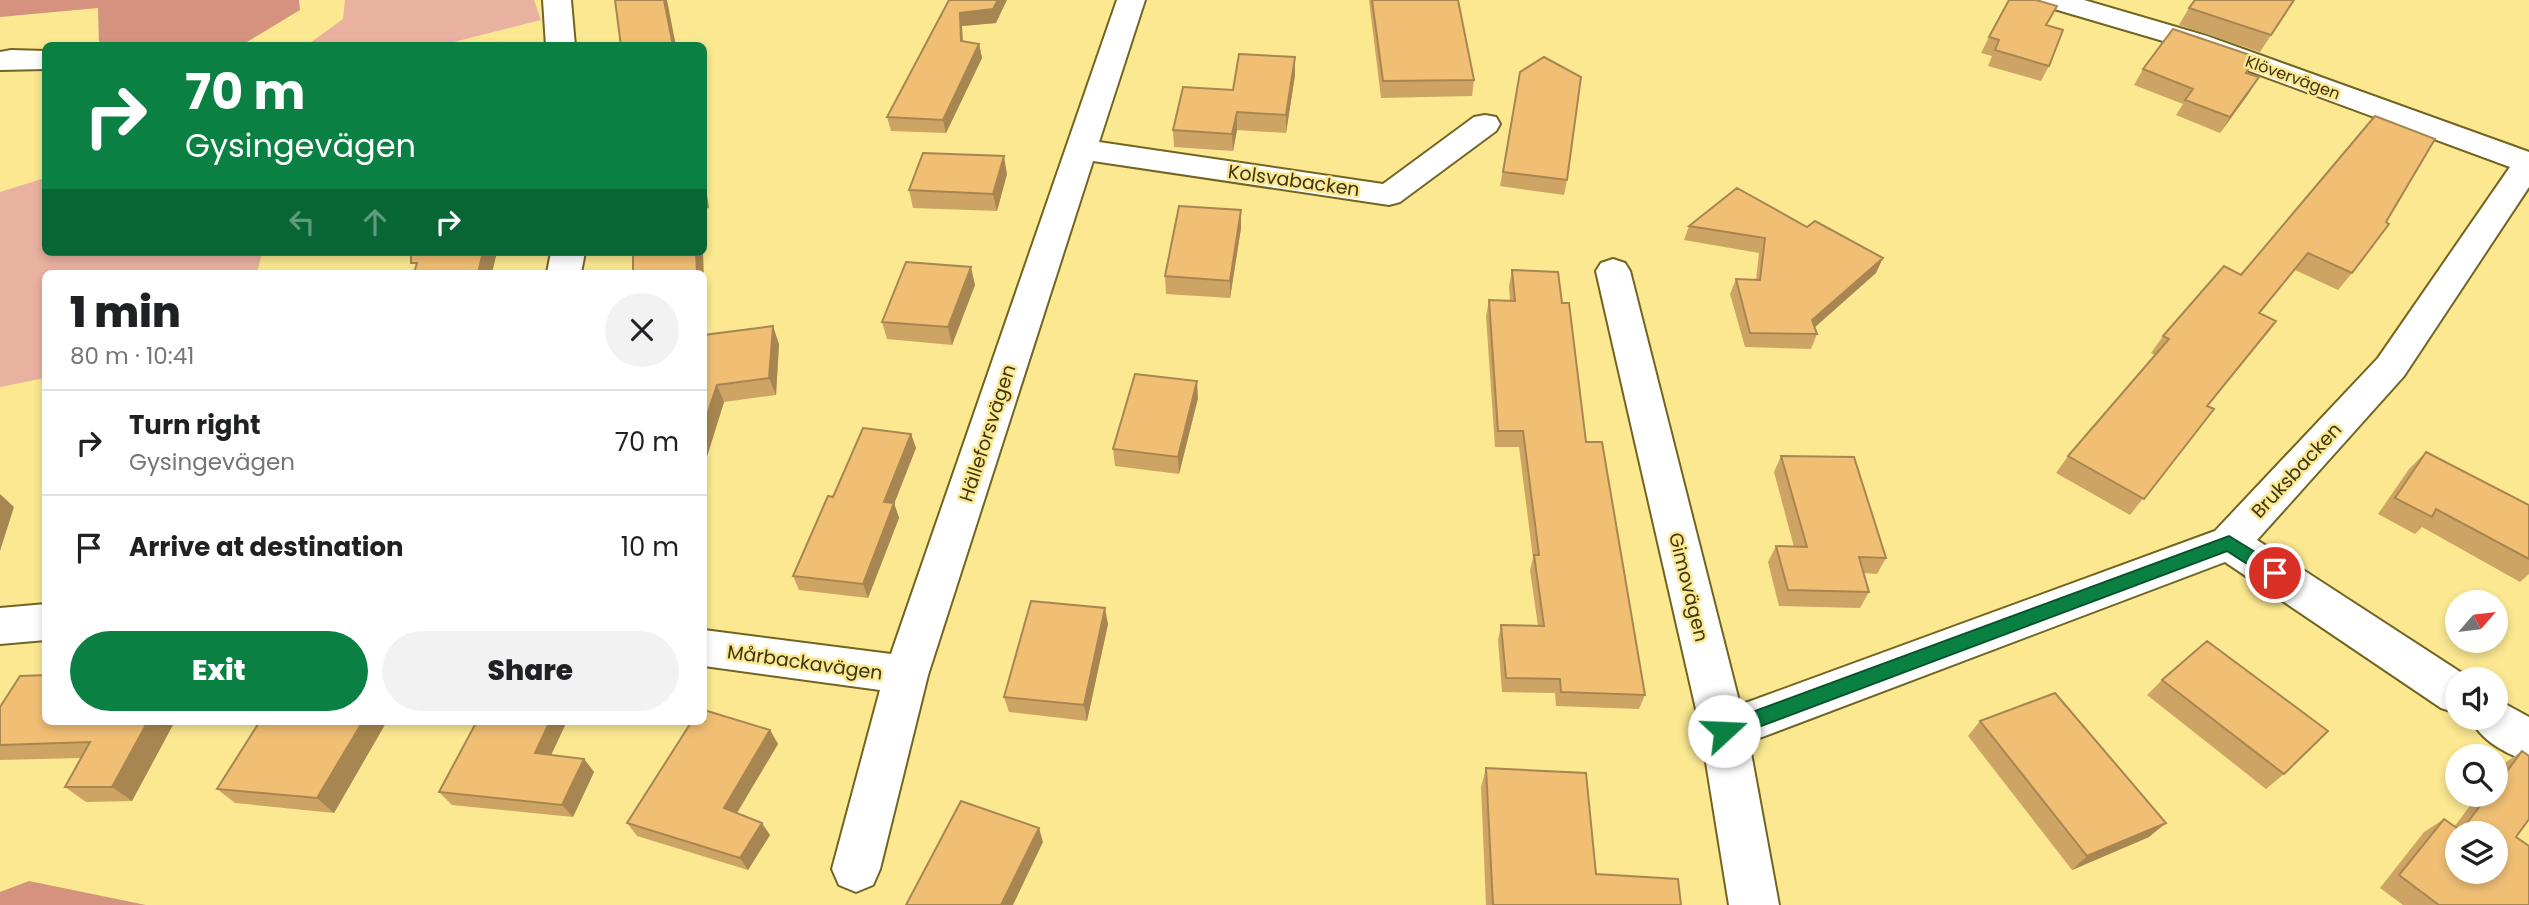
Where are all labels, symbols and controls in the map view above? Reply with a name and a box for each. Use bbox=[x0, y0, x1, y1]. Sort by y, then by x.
street label: Klövervägen bbox=[2242, 50, 2343, 105]
text: 70 m bbox=[185, 58, 305, 126]
icon: right bbox=[70, 70, 161, 161]
text: Gysingevägen bbox=[185, 123, 416, 168]
street label: Kolsvabacken bbox=[1226, 158, 1361, 203]
icon: left bbox=[283, 203, 321, 241]
icon: ahead bbox=[356, 203, 394, 241]
icon: right bbox=[429, 203, 467, 241]
text: 1 min bbox=[70, 283, 181, 342]
button: close bbox=[605, 293, 679, 367]
text: 80 m · 10:41 bbox=[70, 340, 194, 372]
street label: Hälleforsvägen bbox=[953, 361, 1022, 505]
text: Turn right bbox=[129, 407, 261, 443]
street label: Bruksbacken bbox=[2245, 417, 2348, 524]
icon: right bbox=[70, 424, 108, 462]
text: 70 m bbox=[615, 424, 679, 460]
text: Gysingevägen bbox=[129, 446, 295, 478]
icon: arrive bbox=[70, 529, 108, 567]
text: Arrive at destination bbox=[129, 529, 404, 565]
text: 10 m bbox=[621, 529, 679, 565]
street label: Gimovägen bbox=[1662, 530, 1715, 644]
pin bbox=[2245, 543, 2305, 603]
icon: arrive bbox=[2256, 554, 2294, 592]
north arrow bbox=[2445, 590, 2508, 653]
map controls bbox=[2445, 590, 2508, 884]
button: Exit bbox=[70, 631, 368, 711]
button: Share bbox=[382, 631, 679, 711]
street label: Mårbackavägen bbox=[726, 638, 884, 687]
button: sound bbox=[2445, 667, 2508, 730]
position arrow bbox=[1687, 694, 1761, 768]
button: search bbox=[2445, 744, 2508, 807]
button: layers bbox=[2445, 821, 2508, 884]

